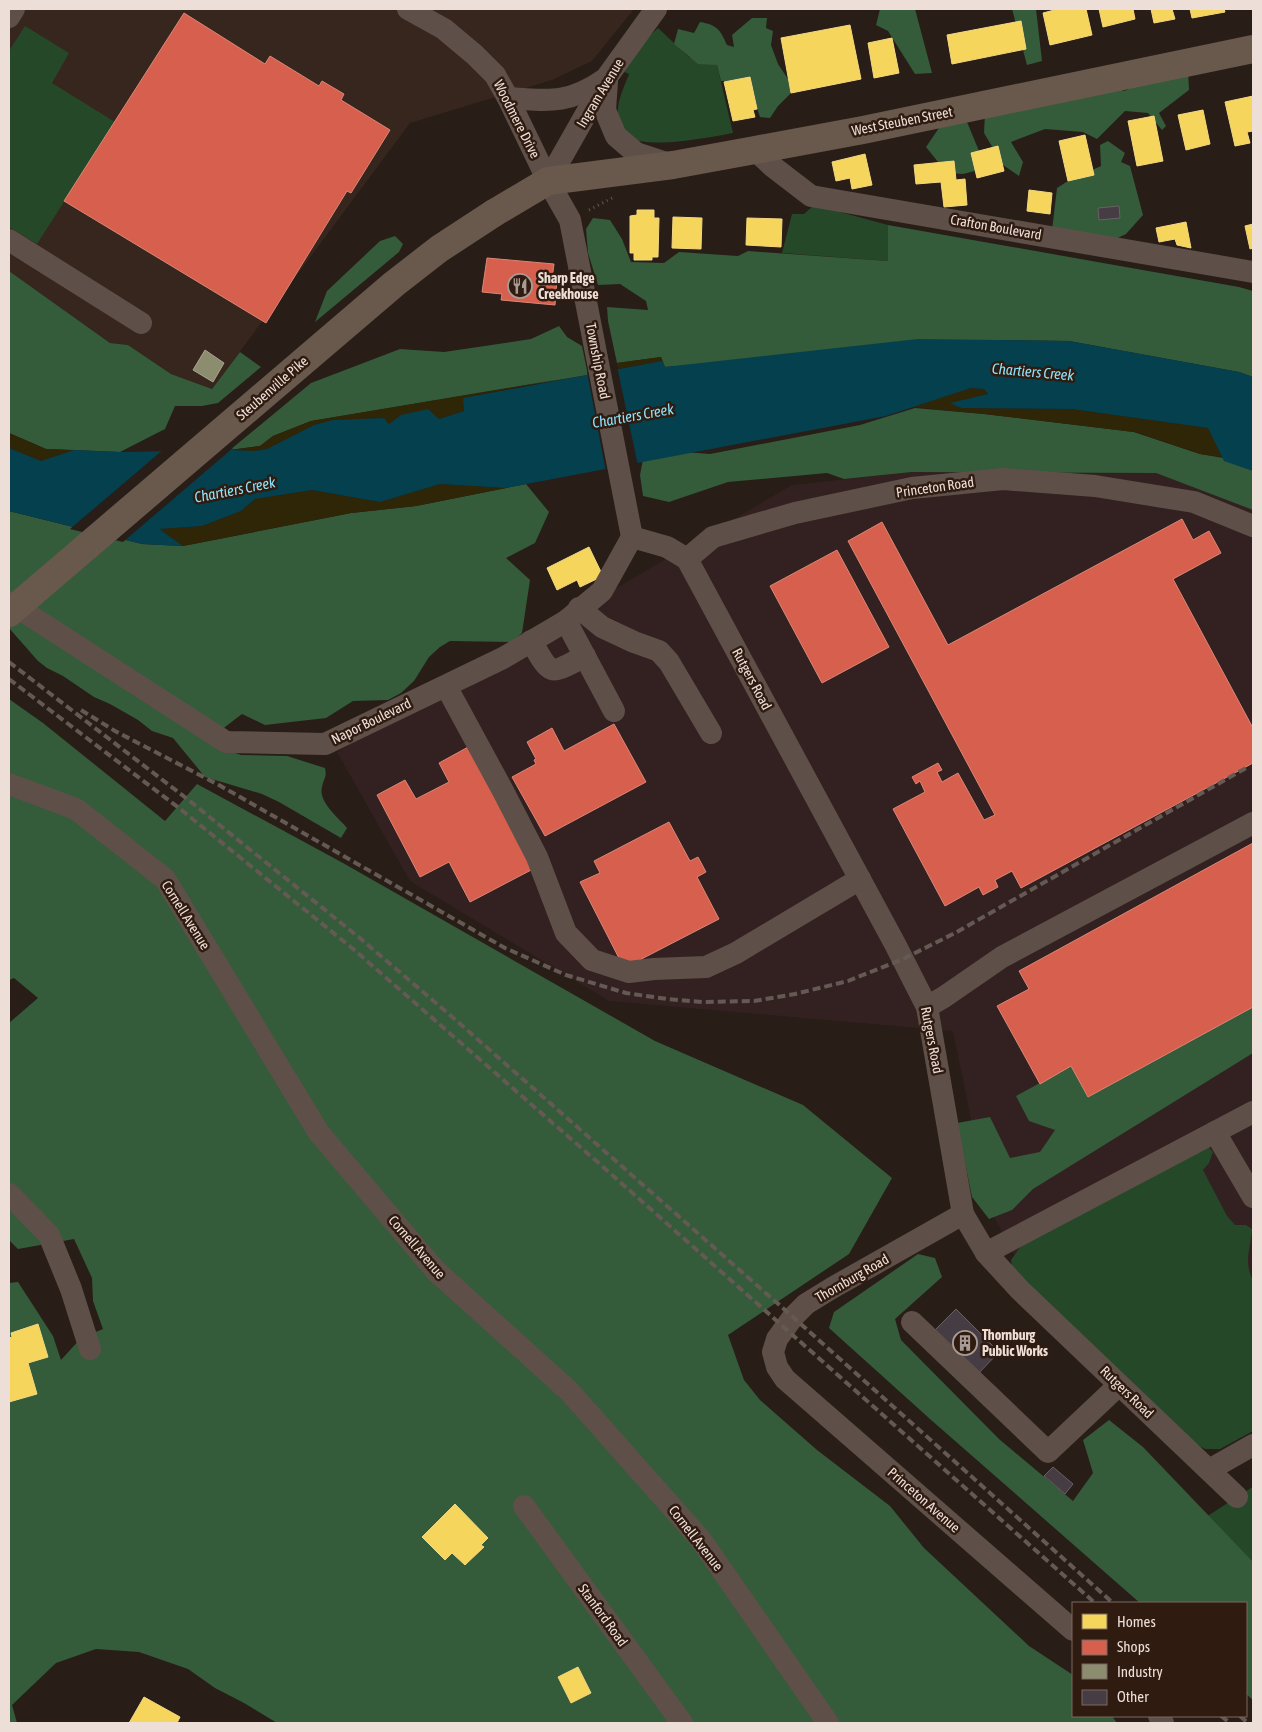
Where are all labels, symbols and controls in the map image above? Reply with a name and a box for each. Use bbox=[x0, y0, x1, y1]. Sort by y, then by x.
street label: Ingram Avenue bbox=[573, 56, 627, 130]
street label: Woodmere Drive bbox=[490, 77, 544, 161]
street label: West Steuben Street bbox=[850, 103, 954, 139]
street label: Crafton Boulevard bbox=[949, 211, 1043, 243]
place label: Sharp Edge Creekhouse bbox=[538, 270, 599, 302]
restaurant icon: Sharp Edge Creekhouse bbox=[507, 273, 533, 299]
street label: Township Road bbox=[583, 322, 613, 400]
street label: Steubenville Pike bbox=[233, 353, 311, 423]
water label: Chartiers Creek bbox=[991, 359, 1075, 384]
water label: Chartiers Creek bbox=[591, 400, 675, 431]
water label: Chartiers Creek bbox=[193, 473, 277, 506]
street label: Princeton Road bbox=[895, 474, 975, 500]
street label: Rutgers Road bbox=[729, 645, 775, 713]
street label: Napor Boulevard bbox=[329, 695, 413, 747]
street label: Cornell Avenue bbox=[158, 878, 214, 952]
street label: Rutgers Road bbox=[918, 1005, 946, 1075]
street label: Cornell Avenue bbox=[385, 1212, 449, 1282]
street label: Thornburg Road bbox=[813, 1251, 891, 1305]
place label: Thornburg Public Works bbox=[982, 1327, 1048, 1359]
building icon: Thornburg Public Works bbox=[952, 1330, 978, 1356]
street label: Rutgers Road bbox=[1097, 1363, 1157, 1421]
street label: Princeton Avenue bbox=[885, 1464, 963, 1536]
street label: Cornell Avenue bbox=[666, 1502, 726, 1574]
street label: Stanford Road bbox=[575, 1581, 631, 1649]
legend bbox=[1072, 1602, 1247, 1717]
text: Homes bbox=[1117, 1613, 1156, 1630]
text: Shops bbox=[1117, 1638, 1150, 1655]
text: Industry bbox=[1117, 1663, 1163, 1680]
text: Other bbox=[1117, 1688, 1149, 1705]

